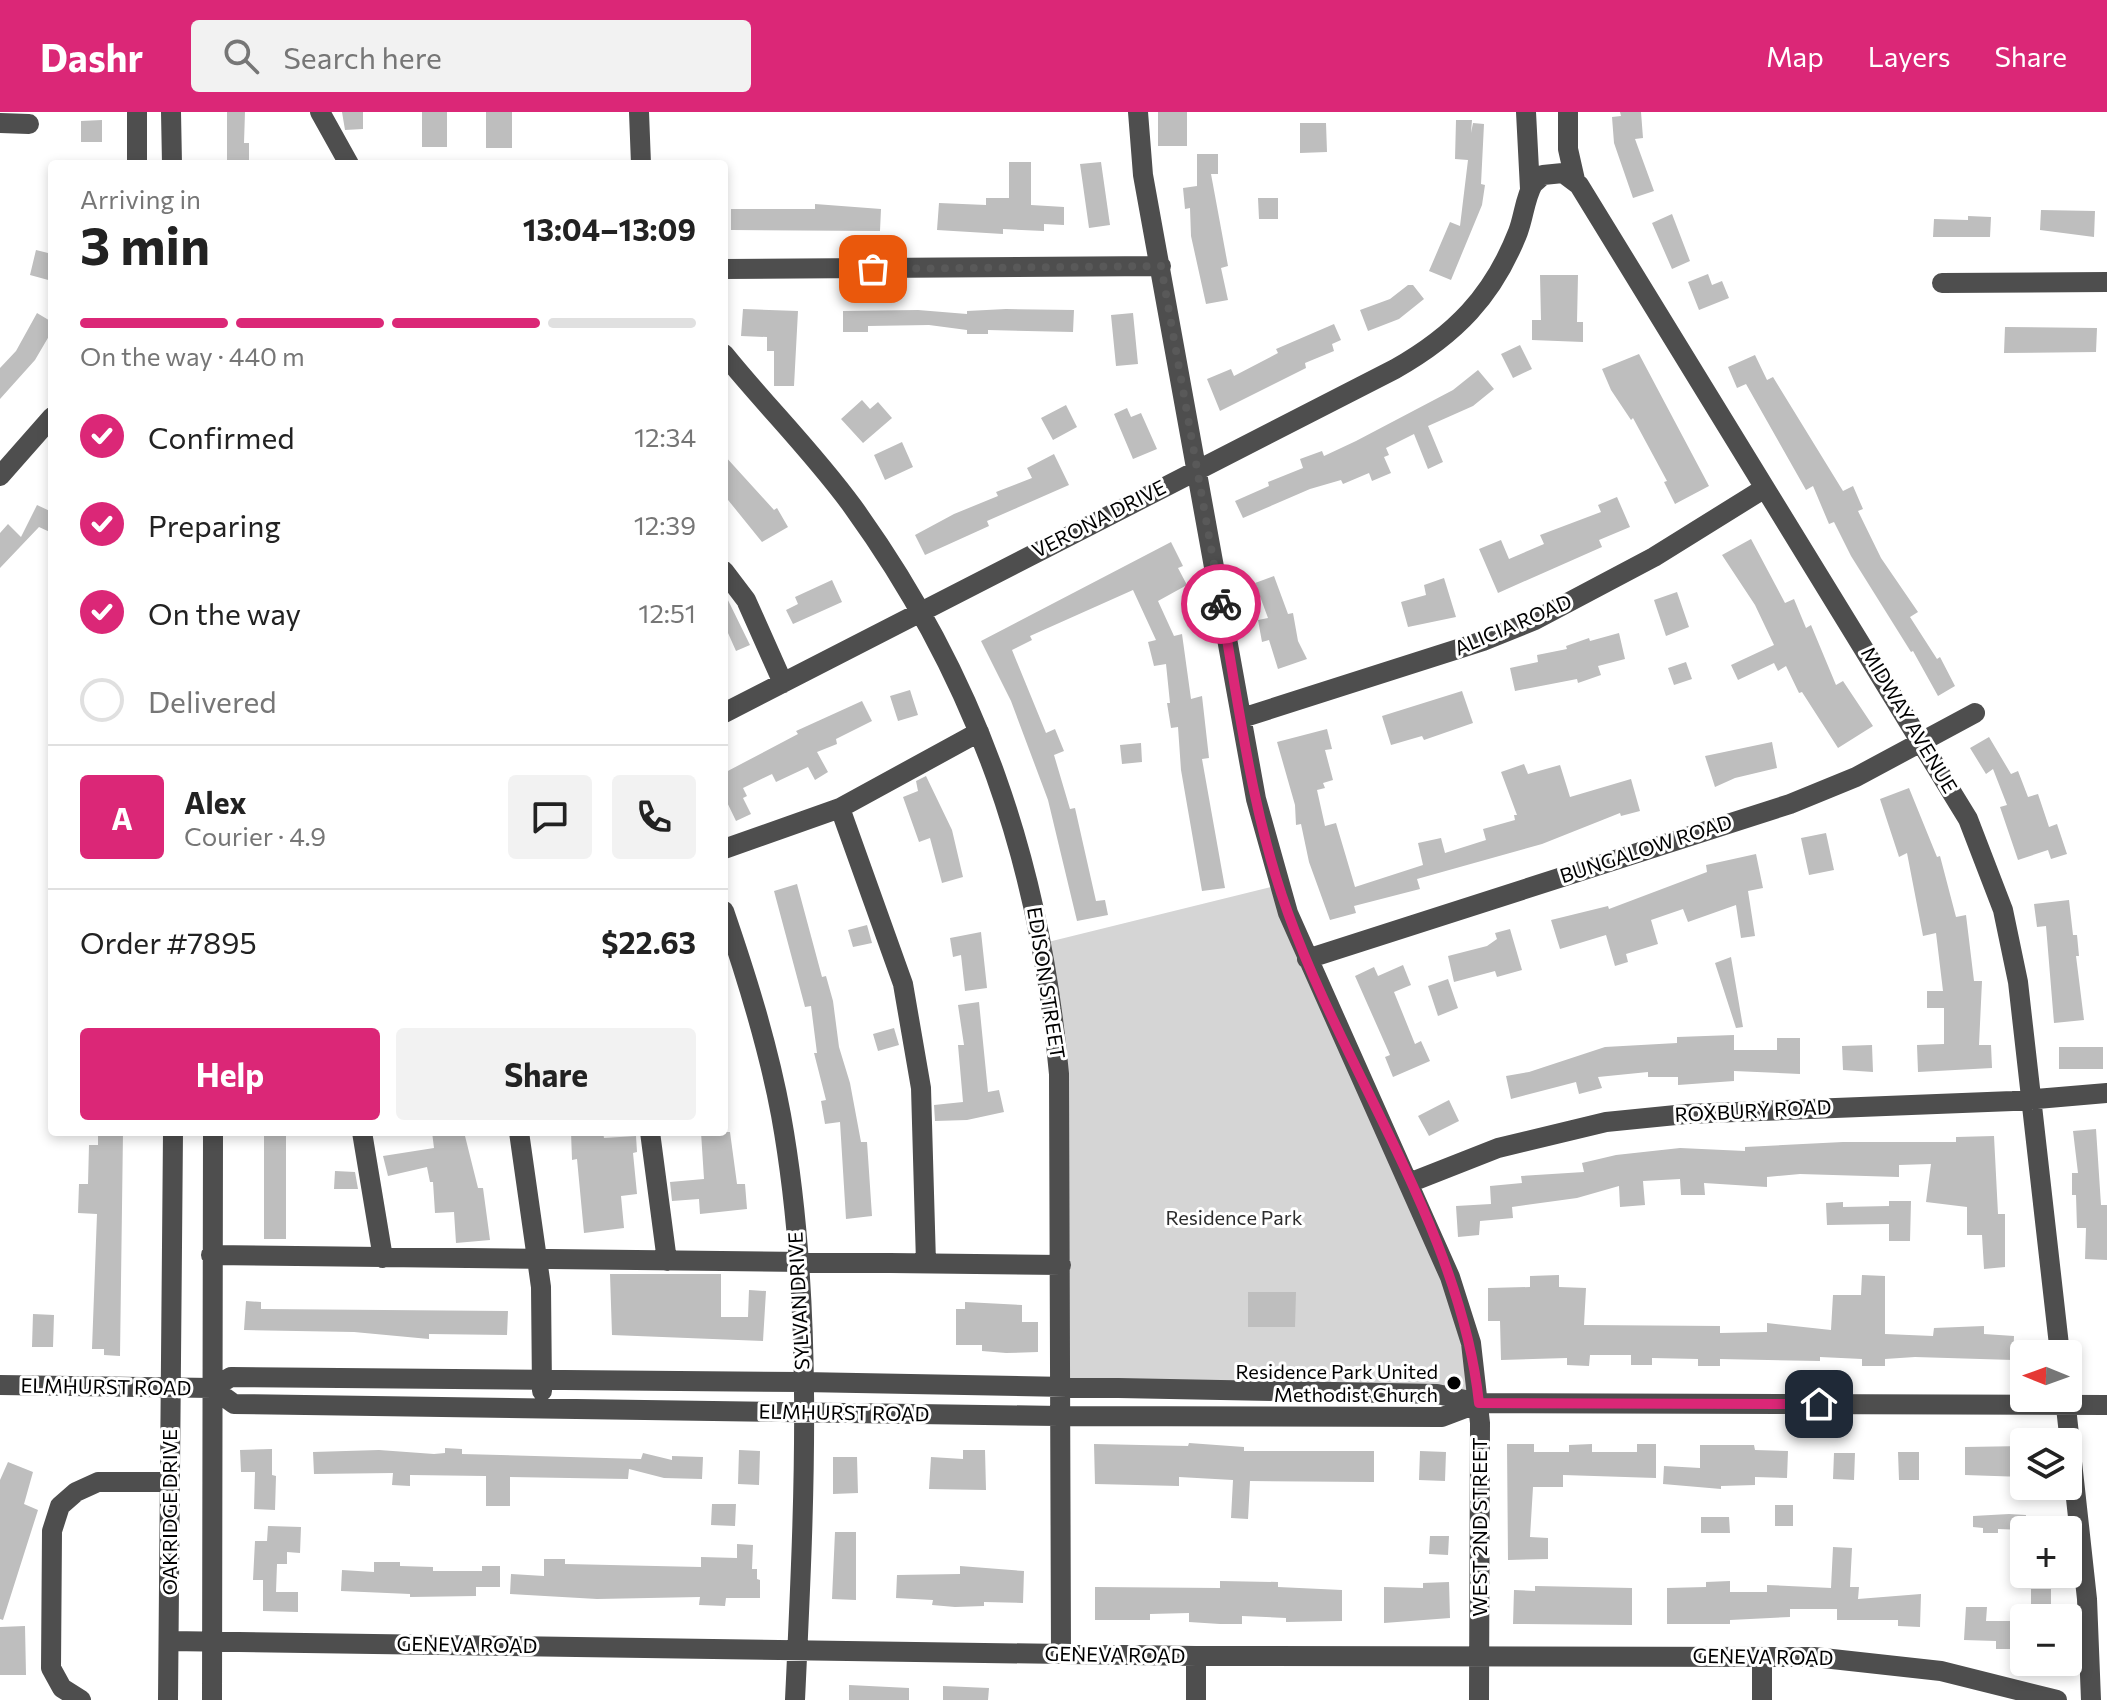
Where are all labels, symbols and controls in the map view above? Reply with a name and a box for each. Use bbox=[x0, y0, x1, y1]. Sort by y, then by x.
search box bbox=[191, 20, 751, 92]
text: Dashr bbox=[40, 33, 143, 80]
icon: search bbox=[219, 34, 263, 78]
text: Search here bbox=[283, 38, 442, 75]
text: Map bbox=[1766, 39, 1824, 73]
text: Layers bbox=[1868, 39, 1950, 73]
text: Share bbox=[1994, 39, 2067, 73]
text: Arriving in bbox=[80, 183, 201, 214]
text: 13:04–13:09 bbox=[523, 210, 696, 247]
text: 3 min bbox=[80, 212, 210, 276]
pin bbox=[839, 235, 907, 303]
icon: bag bbox=[851, 247, 895, 291]
text: On the way · 440 m bbox=[80, 340, 305, 371]
icon: check bbox=[80, 414, 124, 458]
text: Confirmed bbox=[148, 418, 295, 455]
text: 12:34 bbox=[634, 421, 696, 452]
street label: VERONA DRIVE bbox=[1028, 474, 1170, 562]
icon: check bbox=[80, 502, 124, 546]
text: Preparing bbox=[148, 506, 281, 543]
text: 12:39 bbox=[634, 509, 696, 540]
courier bbox=[1181, 564, 1261, 644]
icon: bike bbox=[1199, 582, 1243, 626]
street label: ALICIA ROAD bbox=[1450, 589, 1575, 660]
icon: check bbox=[80, 590, 124, 634]
text: On the way bbox=[148, 594, 301, 631]
text: 12:51 bbox=[638, 597, 696, 628]
street label: MIDWAY AVENUE bbox=[1857, 642, 1963, 797]
text: Delivered bbox=[148, 682, 277, 719]
button: chat bbox=[508, 775, 592, 859]
button: phone bbox=[612, 775, 696, 859]
text: Alex bbox=[184, 783, 247, 820]
text: A bbox=[111, 799, 133, 836]
street label: BUNGALOW ROAD bbox=[1557, 809, 1735, 887]
text: Courier · 4.9 bbox=[184, 820, 326, 851]
street label: EDISON STREET bbox=[1023, 905, 1071, 1061]
text: Order #7895 bbox=[80, 923, 257, 960]
text: $22.63 bbox=[601, 923, 696, 960]
button: Help bbox=[80, 1028, 380, 1120]
button: Share bbox=[396, 1028, 696, 1120]
street label: ROXBURY ROAD bbox=[1674, 1094, 1832, 1126]
park label: Residence Park bbox=[1165, 1205, 1303, 1229]
street label: SYLVAN DRIVE bbox=[782, 1231, 814, 1371]
north arrow bbox=[2010, 1340, 2082, 1412]
map controls bbox=[2010, 1340, 2082, 1676]
place label: Residence Park United Methodist Church bbox=[1236, 1359, 1438, 1406]
pin bbox=[1785, 1370, 1853, 1438]
street label: ELMHURST ROAD bbox=[20, 1373, 192, 1399]
marker: Residence Park United Methodist Church bbox=[1445, 1374, 1463, 1392]
icon: home bbox=[1797, 1382, 1841, 1426]
street label: ELMHURST ROAD bbox=[758, 1399, 930, 1425]
button: layers bbox=[2010, 1428, 2082, 1500]
street label: OAKRIDGE DRIVE bbox=[157, 1429, 181, 1595]
street label: WEST 2ND STREET bbox=[1467, 1437, 1491, 1617]
button: + bbox=[2010, 1516, 2082, 1588]
button: − bbox=[2010, 1604, 2082, 1676]
street label: GENEVA ROAD bbox=[396, 1631, 538, 1657]
street label: GENEVA ROAD bbox=[1044, 1641, 1186, 1667]
street label: GENEVA ROAD bbox=[1692, 1643, 1834, 1669]

